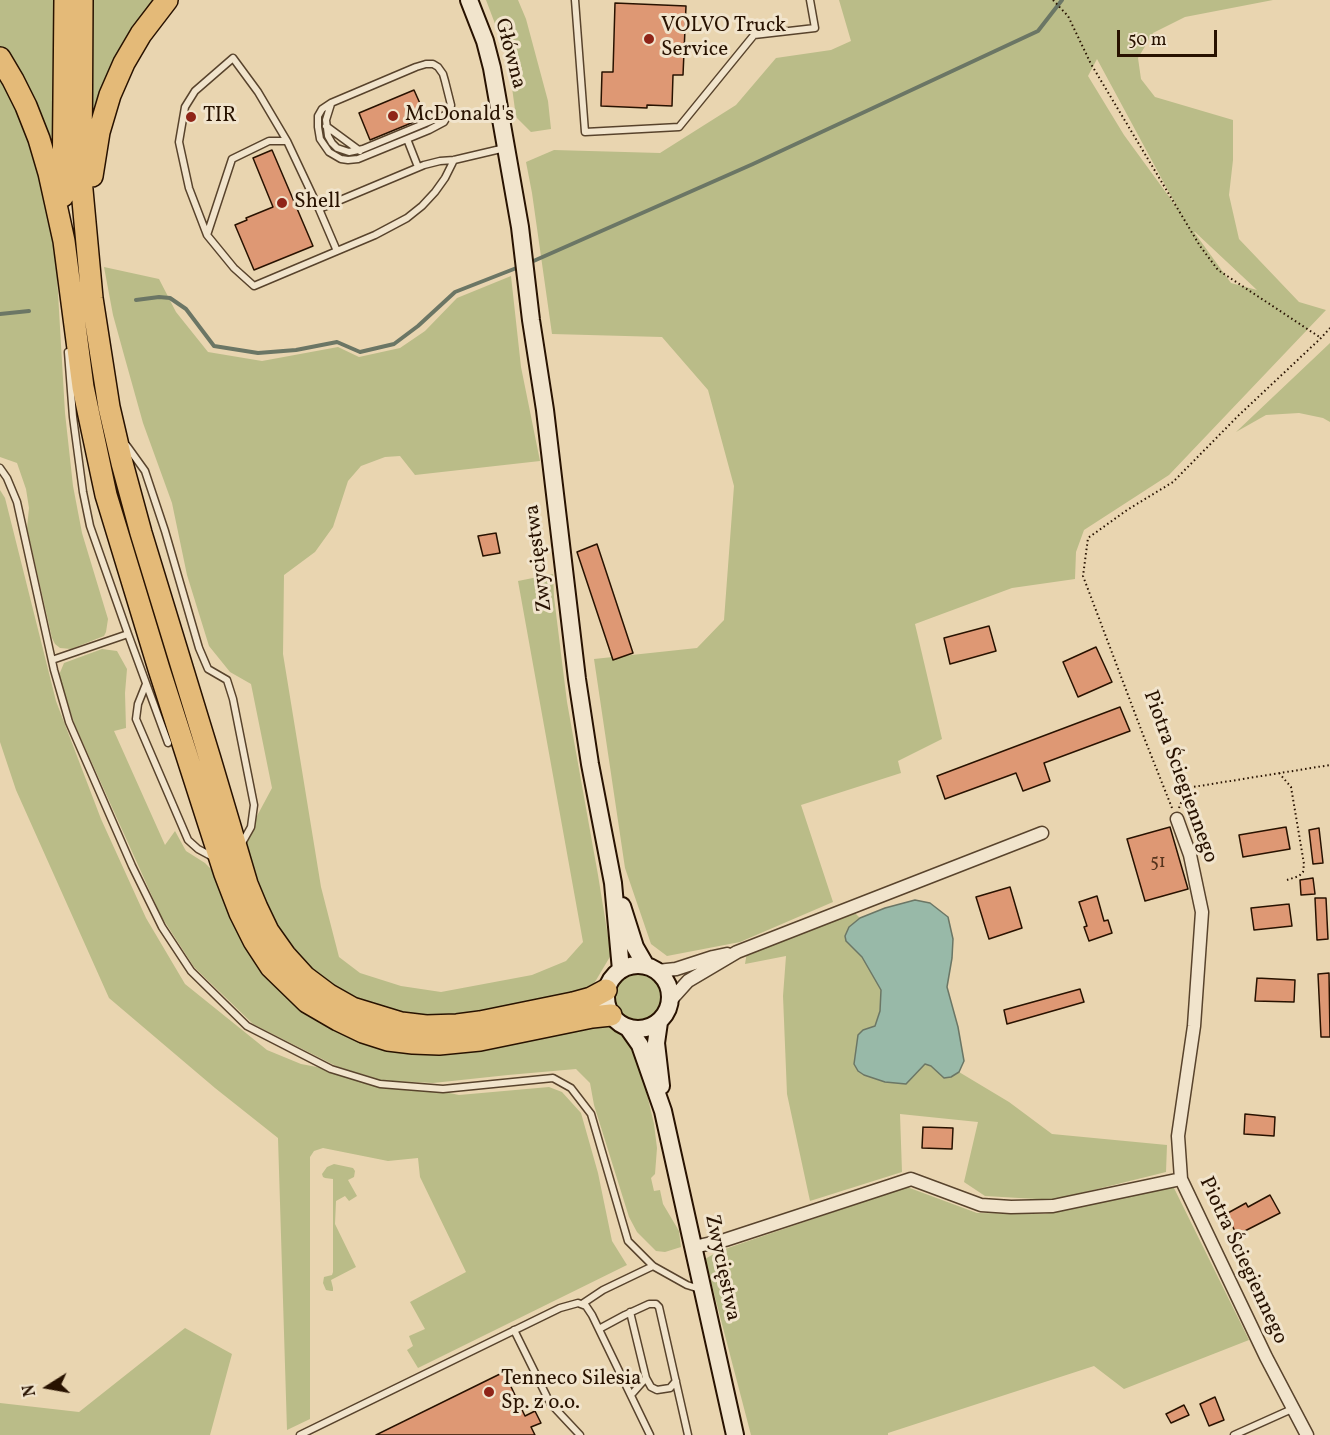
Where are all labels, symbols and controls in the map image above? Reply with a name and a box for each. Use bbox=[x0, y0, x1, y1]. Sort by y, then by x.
place label: VOLVO Truck Service bbox=[661, 14, 786, 64]
street label: Główna bbox=[488, 16, 530, 92]
scale bar bbox=[1120, 18, 1220, 56]
text: 50 m bbox=[1128, 28, 1167, 53]
marker: VOLVO Truck Service bbox=[642, 32, 656, 46]
place label: McDonald's bbox=[405, 103, 514, 129]
place label: TIR bbox=[203, 104, 237, 130]
marker: McDonald's bbox=[386, 109, 400, 123]
marker: TIR bbox=[184, 110, 198, 124]
place label: Shell bbox=[294, 190, 341, 216]
marker: Shell bbox=[275, 196, 289, 210]
street label: Zwycięstwa bbox=[521, 503, 559, 613]
street label: Piotra Ściegiennego bbox=[1136, 687, 1222, 867]
house number: 51 bbox=[1150, 853, 1166, 875]
street label: Piotra Ściegiennego bbox=[1192, 1173, 1292, 1349]
street label: Zwycięstwa bbox=[697, 1212, 745, 1324]
north arrow bbox=[18, 1357, 78, 1417]
place label: Tenneco Silesia Sp. z o.o. bbox=[501, 1367, 641, 1417]
text: N bbox=[18, 1383, 42, 1398]
marker: Tenneco Silesia Sp. z o.o. bbox=[482, 1385, 496, 1399]

